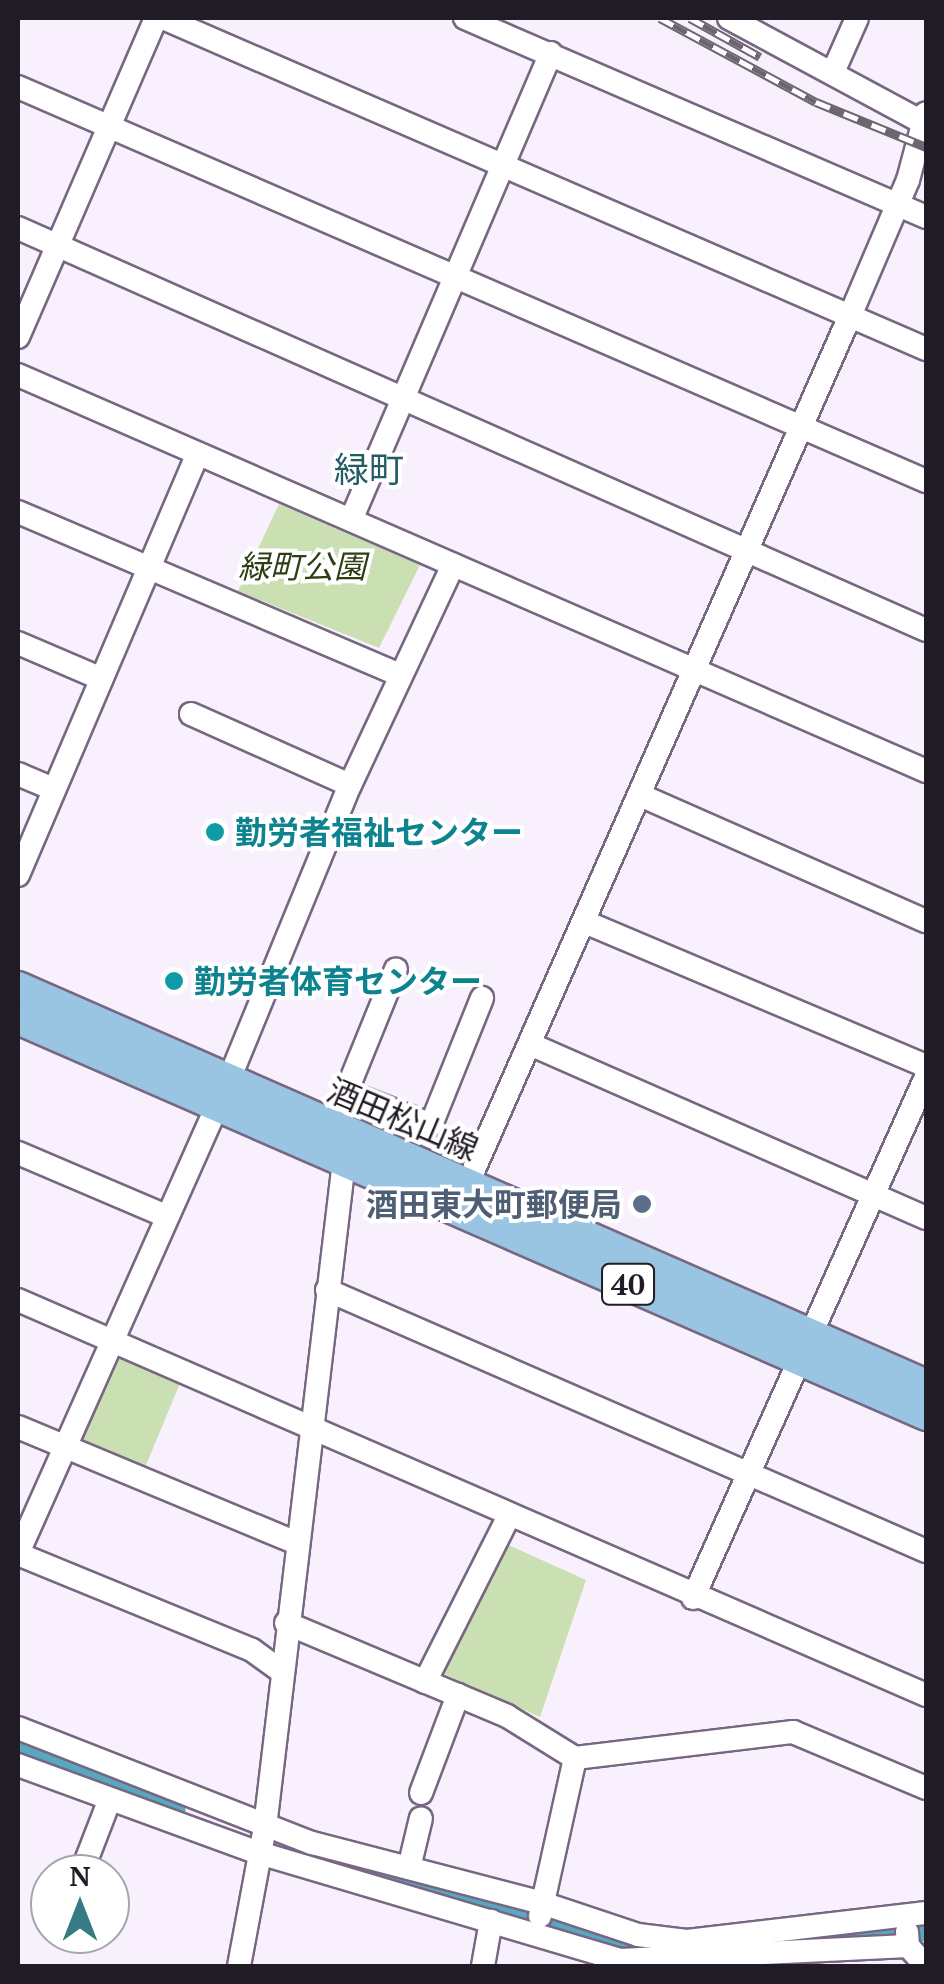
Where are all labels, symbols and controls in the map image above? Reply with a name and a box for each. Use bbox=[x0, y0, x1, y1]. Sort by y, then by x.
district label: 緑町 bbox=[334, 448, 404, 490]
park label: 緑町公園 bbox=[238, 547, 366, 585]
place label: 勤労者福祉センター bbox=[235, 813, 523, 851]
marker: 勤労者福祉センター bbox=[204, 821, 226, 843]
place label: 勤労者体育センター bbox=[194, 962, 482, 1000]
marker: 勤労者体育センター bbox=[163, 970, 185, 992]
street label: 酒田松山線 bbox=[322, 1070, 484, 1168]
place label: 酒田東大町郵便局 bbox=[366, 1185, 622, 1223]
marker: 酒田東大町郵便局 bbox=[631, 1193, 653, 1215]
road number: 40 bbox=[600, 1259, 656, 1309]
north arrow bbox=[30, 1854, 130, 1954]
text: N bbox=[69, 1857, 91, 1894]

